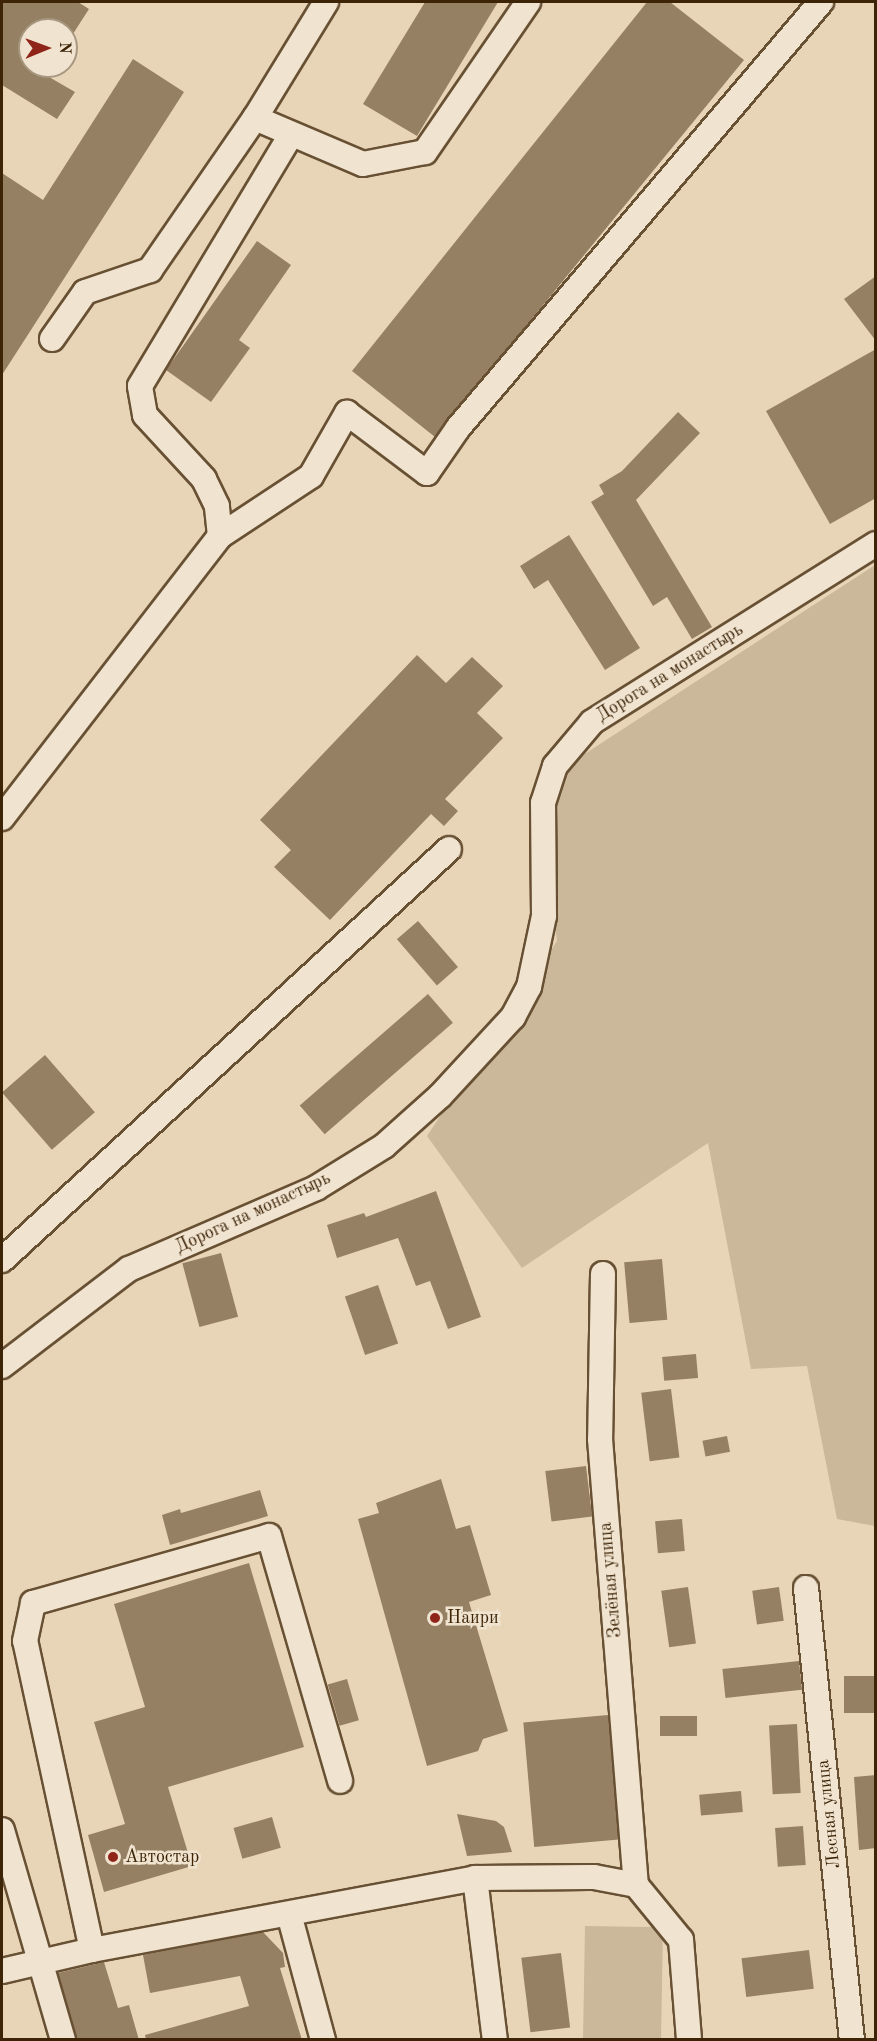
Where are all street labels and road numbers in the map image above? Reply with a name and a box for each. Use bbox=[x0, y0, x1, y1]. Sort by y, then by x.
street label: Дорога на монастырь bbox=[593, 619, 747, 727]
street label: Дорога на монастырь bbox=[172, 1168, 334, 1258]
street label: Зелёная улица bbox=[595, 1521, 627, 1639]
street label: Лесная улица bbox=[813, 1759, 845, 1869]

